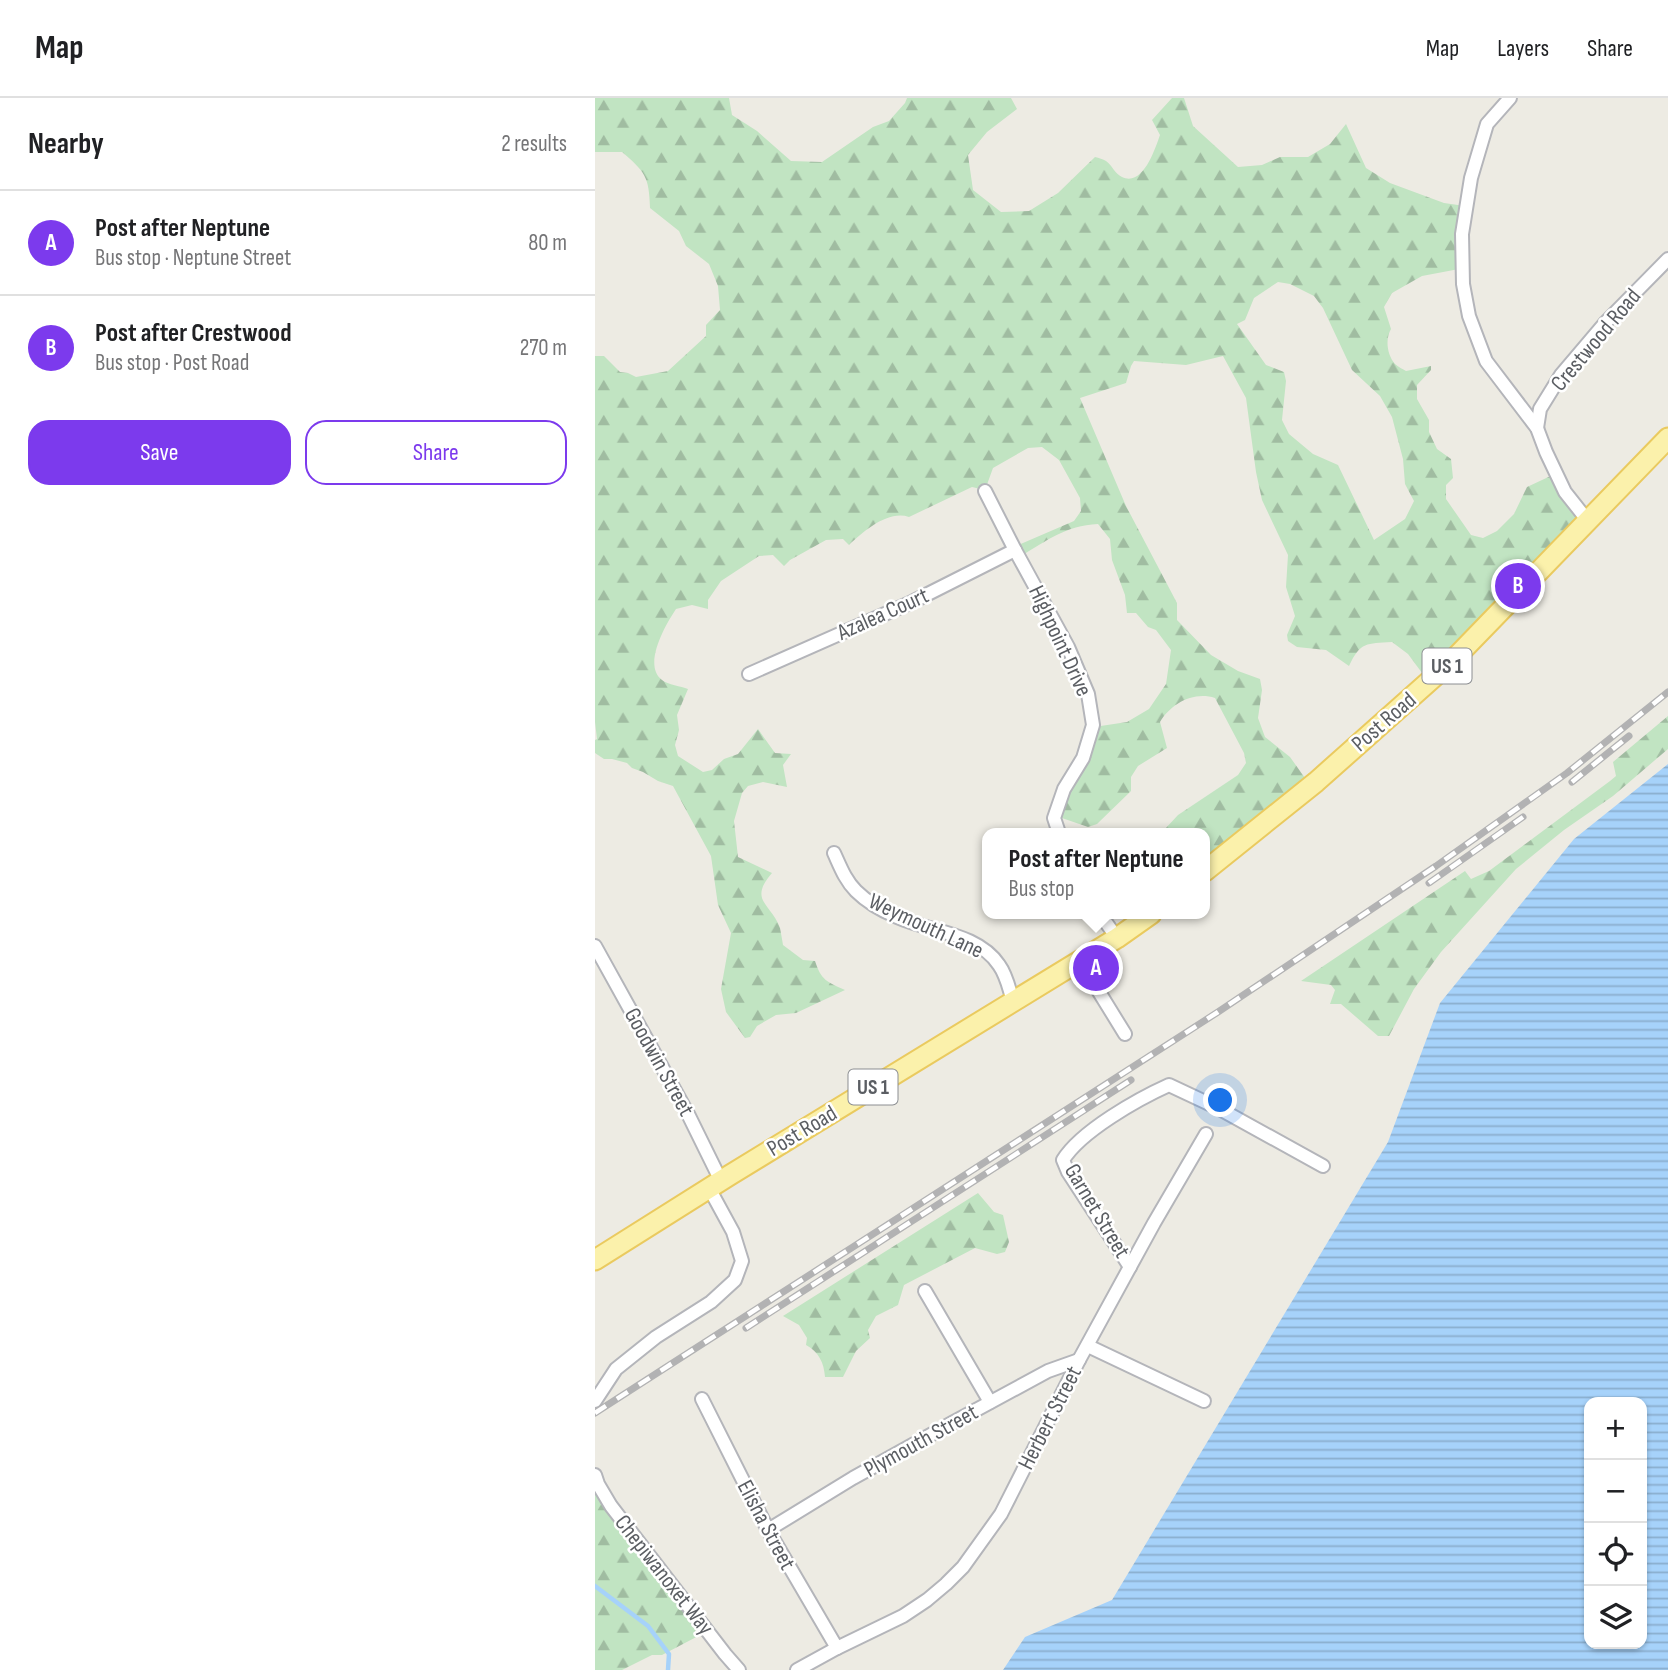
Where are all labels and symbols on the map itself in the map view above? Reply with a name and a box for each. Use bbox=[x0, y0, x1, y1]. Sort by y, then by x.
street label: Crestwood Road bbox=[1545, 283, 1647, 397]
pin: B bbox=[1495, 560, 1541, 612]
street label: Azalea Court bbox=[832, 581, 933, 647]
street label: Highpoint Drive bbox=[1022, 581, 1098, 701]
road number: US 1 bbox=[1423, 648, 1471, 684]
street label: Post Road bbox=[1346, 686, 1422, 758]
street label: Weymouth Lane bbox=[864, 887, 988, 965]
pin: A bbox=[1073, 942, 1119, 994]
street label: Goodwin Street bbox=[618, 1003, 700, 1121]
road number: US 1 bbox=[849, 1070, 897, 1104]
your location bbox=[1203, 1083, 1237, 1117]
street label: Post Road bbox=[762, 1099, 842, 1163]
street label: Garnet Street bbox=[1058, 1159, 1136, 1263]
street label: Herbert Street bbox=[1012, 1362, 1088, 1474]
street label: Plymouth Street bbox=[859, 1398, 983, 1484]
street label: Elisha Street bbox=[731, 1475, 801, 1575]
street label: Chepiwanoxet Way bbox=[608, 1509, 720, 1641]

